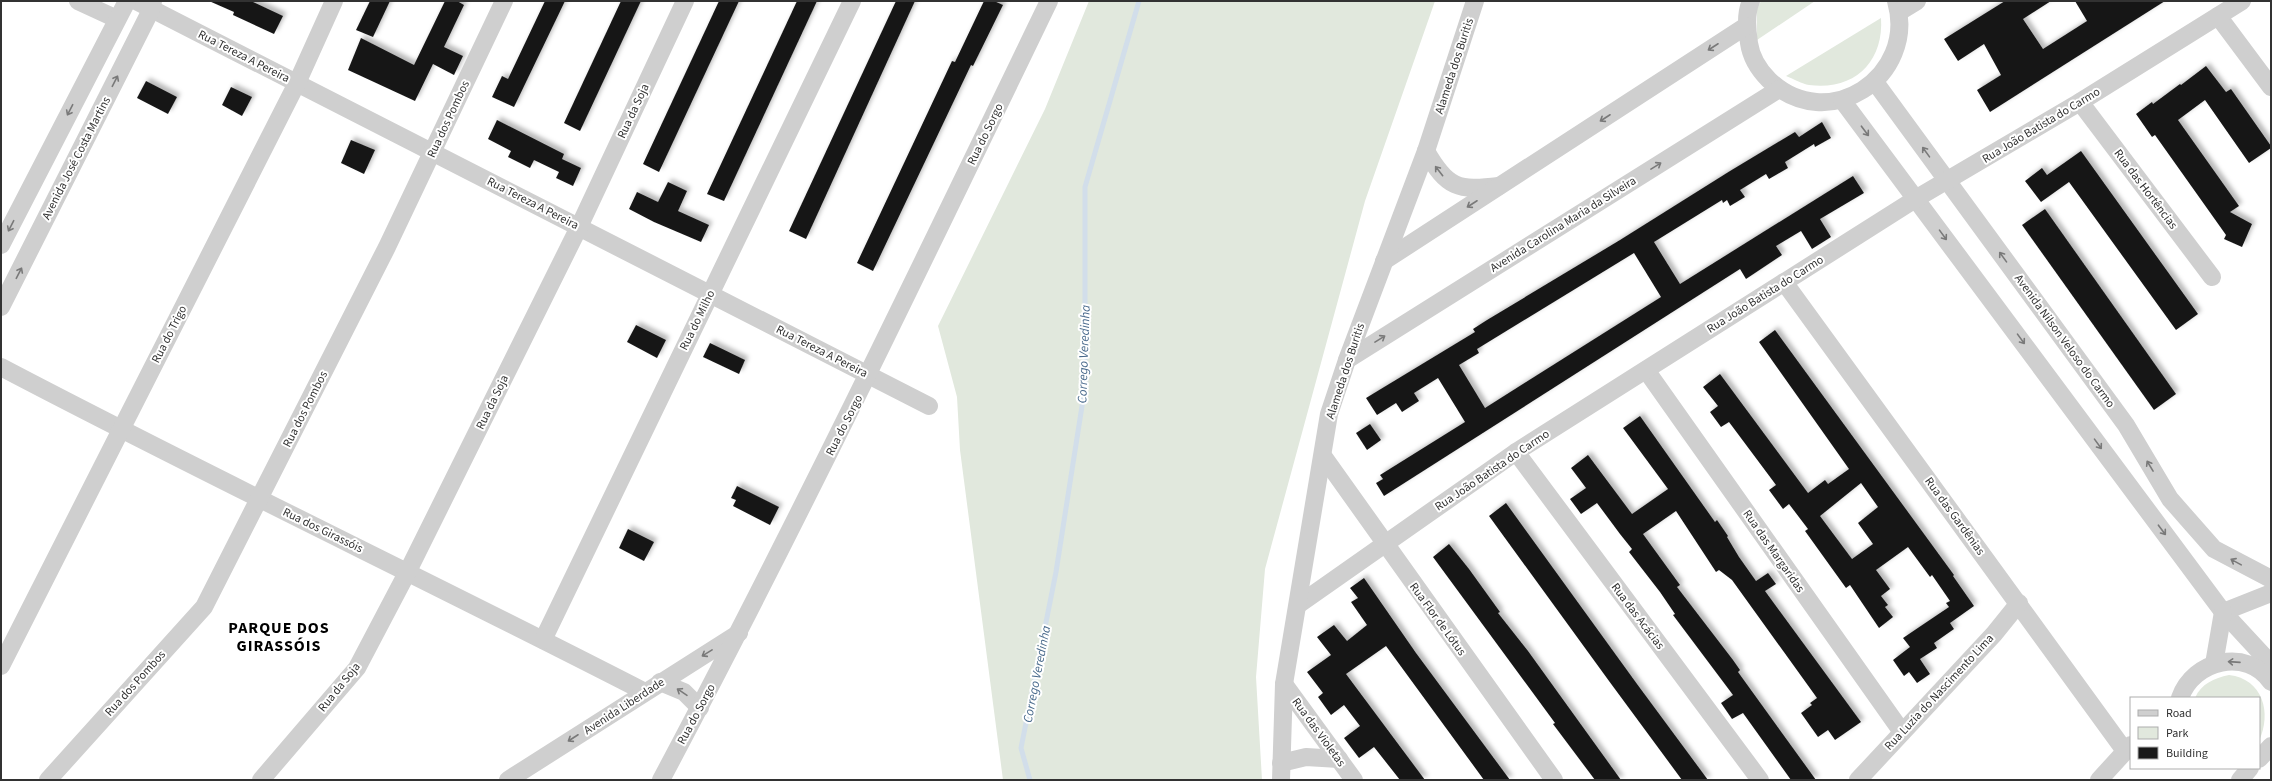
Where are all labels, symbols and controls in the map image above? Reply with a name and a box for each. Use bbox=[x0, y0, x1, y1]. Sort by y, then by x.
street label: Alameda dos Buritis bbox=[1431, 16, 1478, 116]
street label: Rua Tereza A Pereira bbox=[195, 26, 293, 87]
one-way arrow bbox=[1708, 43, 1719, 51]
one-way arrow bbox=[112, 76, 119, 88]
street label: Rua dos Pombos bbox=[423, 78, 474, 161]
street label: Rua da Soja bbox=[613, 81, 654, 141]
street label: Rua João Batista do Carmo bbox=[1979, 83, 2103, 167]
street label: Avenida José Costa Martins bbox=[38, 94, 115, 223]
street label: Rua do Sorgo bbox=[963, 101, 1008, 168]
one-way arrow bbox=[66, 104, 74, 116]
one-way arrow bbox=[1599, 114, 1610, 122]
one-way arrow bbox=[1861, 125, 1870, 136]
one-way arrow bbox=[1922, 146, 1930, 157]
street label: Rua das Hortências bbox=[2110, 146, 2181, 233]
one-way arrow bbox=[1650, 161, 1662, 169]
one-way arrow bbox=[1434, 166, 1443, 177]
street label: Avenida Carolina Maria da Silveira bbox=[1487, 172, 1640, 276]
street label: Rua Tereza A Pereira bbox=[484, 173, 582, 234]
one-way arrow bbox=[1467, 200, 1478, 208]
one-way arrow bbox=[7, 220, 14, 232]
one-way arrow bbox=[1939, 229, 1948, 240]
street label: Rua João Batista do Carmo bbox=[1704, 251, 1827, 337]
one-way arrow bbox=[1998, 251, 2007, 262]
one-way arrow bbox=[15, 267, 23, 279]
street label: Avenida Nilson Veloso do Carmo bbox=[2010, 271, 2119, 412]
street label: Rua do Milho bbox=[676, 287, 719, 353]
street label: Rua do Trigo bbox=[148, 302, 191, 366]
water label: Corrego Veredinha bbox=[1073, 304, 1095, 404]
street label: Rua Tereza A Pereira bbox=[773, 321, 871, 382]
street label: Alameda dos Buritis bbox=[1322, 321, 1369, 421]
one-way arrow bbox=[2016, 334, 2025, 345]
one-way arrow bbox=[1374, 335, 1385, 343]
street label: Rua dos Pombos bbox=[279, 368, 332, 450]
street label: Rua da Soja bbox=[472, 372, 513, 432]
street label: Rua do Sorgo bbox=[822, 392, 867, 459]
street label: Rua João Batista do Carmo bbox=[1432, 426, 1553, 515]
one-way arrow bbox=[2094, 438, 2102, 449]
one-way arrow bbox=[2145, 460, 2153, 472]
street label: Rua das Gardênias bbox=[1920, 474, 1989, 559]
street label: Rua dos Girassóis bbox=[280, 504, 366, 557]
street label: Rua das Margaridas bbox=[1739, 506, 1809, 596]
one-way arrow bbox=[2158, 525, 2166, 536]
one-way arrow bbox=[2230, 557, 2242, 565]
street label: Rua Flor de Lótus bbox=[1405, 579, 1470, 659]
street label: Rua das Acácias bbox=[1607, 579, 1668, 653]
district label: PARQUE DOS GIRASSÓIS bbox=[228, 617, 330, 657]
water label: Corrego Veredinha bbox=[1019, 624, 1055, 724]
street label: Rua Luzia do Nascimento Lima bbox=[1881, 630, 1998, 754]
street label: Rua dos Pombos bbox=[101, 647, 170, 720]
one-way arrow bbox=[701, 649, 712, 657]
one-way arrow bbox=[2228, 658, 2241, 665]
street label: Rua da Soja bbox=[314, 659, 365, 716]
street label: Avenida Liberdade bbox=[581, 674, 668, 739]
street label: Rua do Sorgo bbox=[673, 681, 720, 748]
one-way arrow bbox=[677, 688, 688, 696]
street label: Rua das Violetas bbox=[1288, 694, 1349, 770]
legend bbox=[2130, 697, 2260, 769]
text: Road bbox=[2166, 705, 2192, 722]
text: Park bbox=[2166, 725, 2188, 742]
one-way arrow bbox=[568, 734, 579, 742]
text: Building bbox=[2166, 745, 2208, 762]

